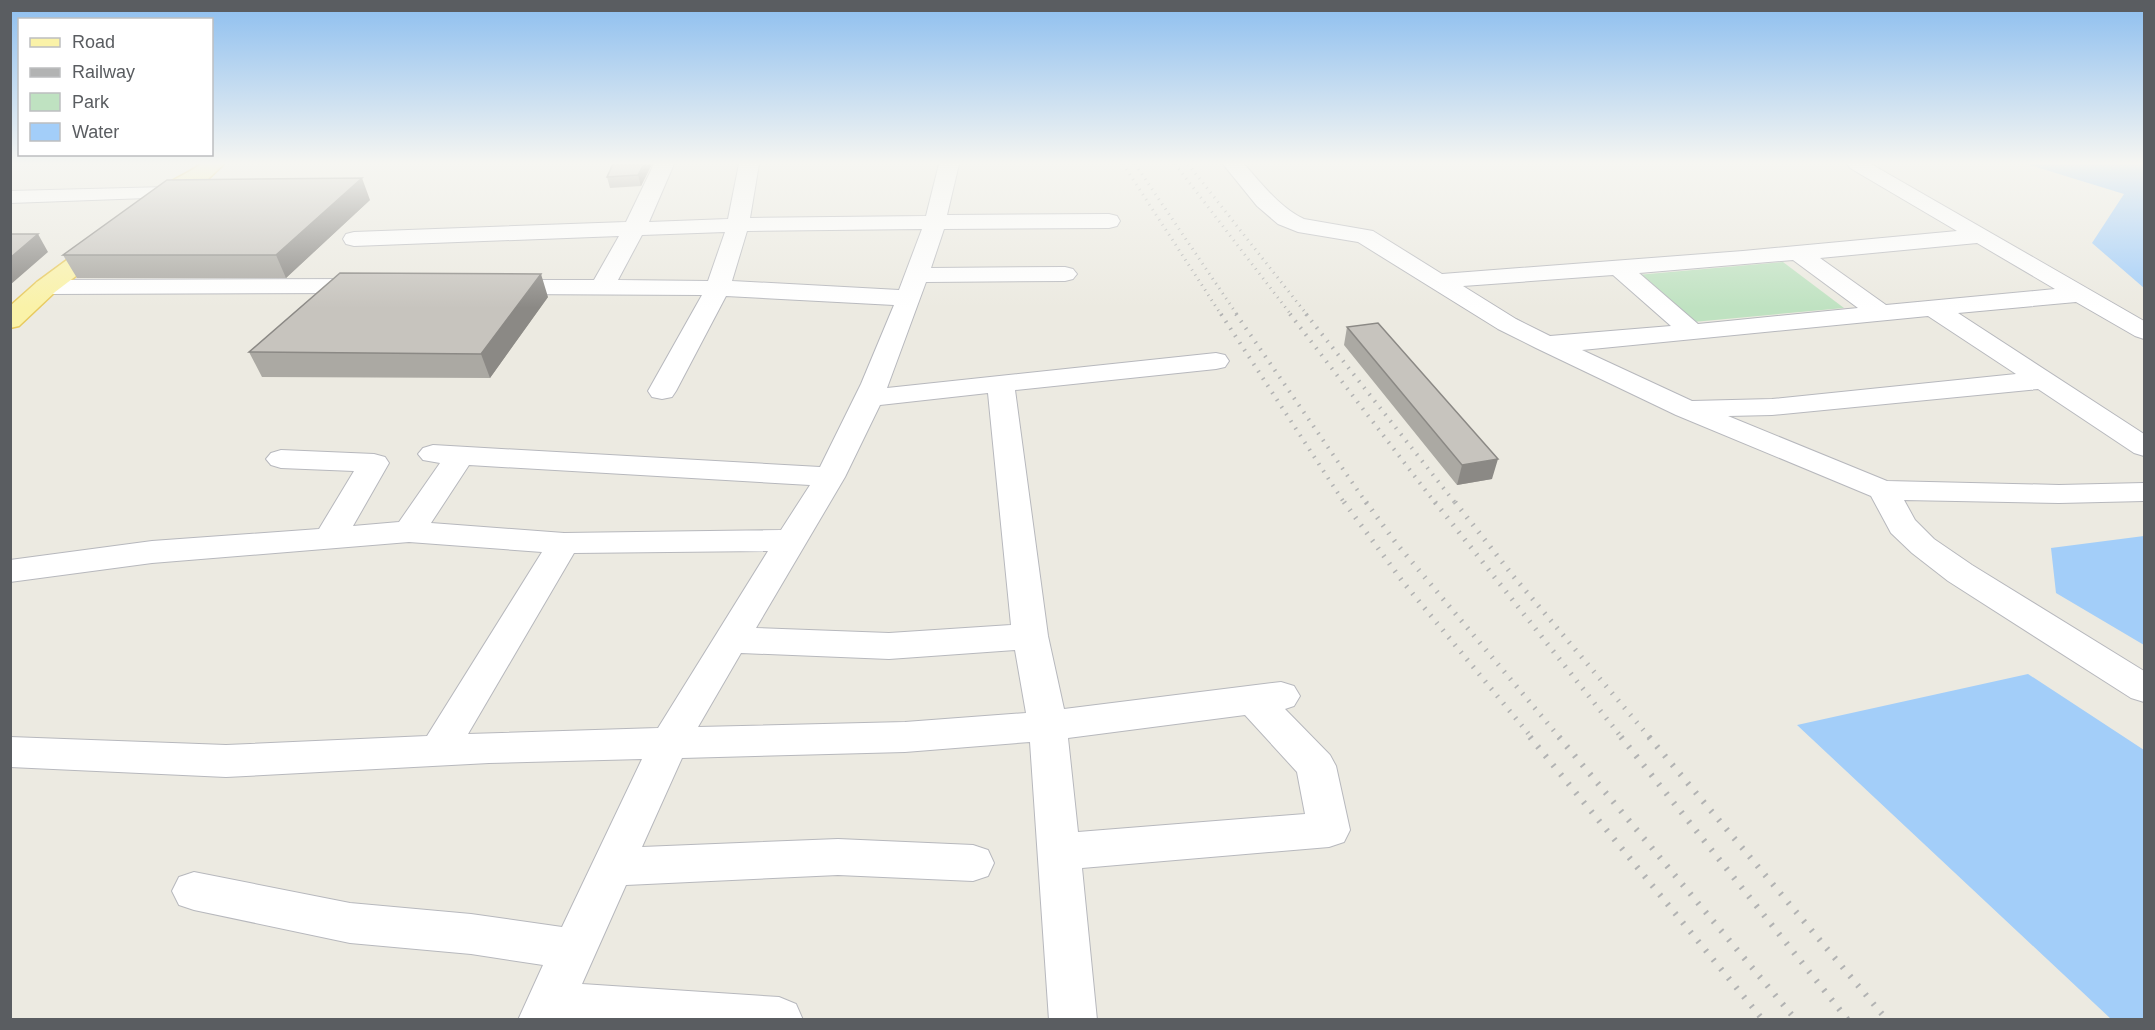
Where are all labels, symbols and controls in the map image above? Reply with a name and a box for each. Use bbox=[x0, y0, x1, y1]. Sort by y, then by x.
legend bbox=[18, 18, 213, 156]
text: Road bbox=[72, 32, 115, 52]
text: Railway bbox=[72, 62, 135, 82]
text: Park bbox=[72, 92, 110, 112]
text: Water bbox=[72, 122, 119, 142]

